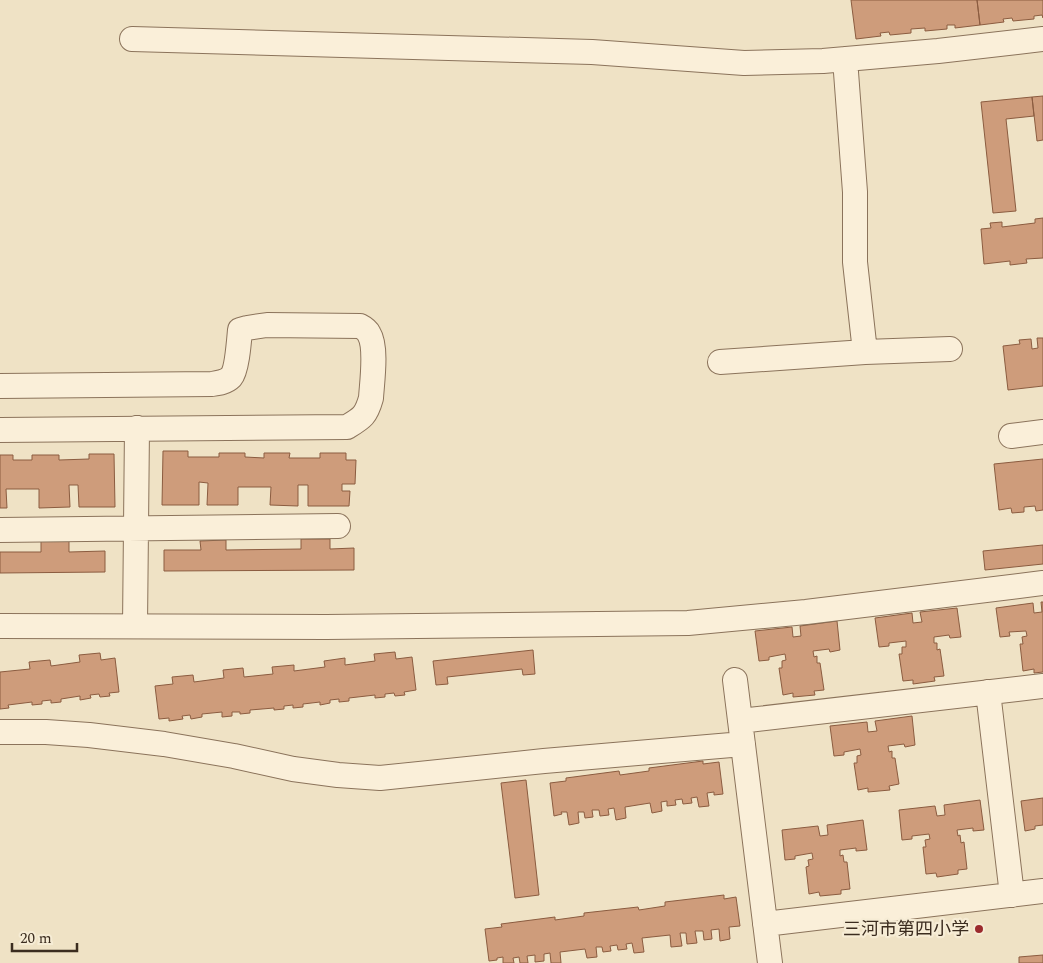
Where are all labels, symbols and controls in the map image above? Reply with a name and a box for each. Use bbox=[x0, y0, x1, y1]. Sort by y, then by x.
place label: 三河市第四小学 bbox=[843, 916, 969, 943]
scale bar bbox=[12, 920, 78, 952]
marker: 三河市第四小学 bbox=[973, 923, 985, 935]
text: 20 m bbox=[20, 927, 52, 950]

